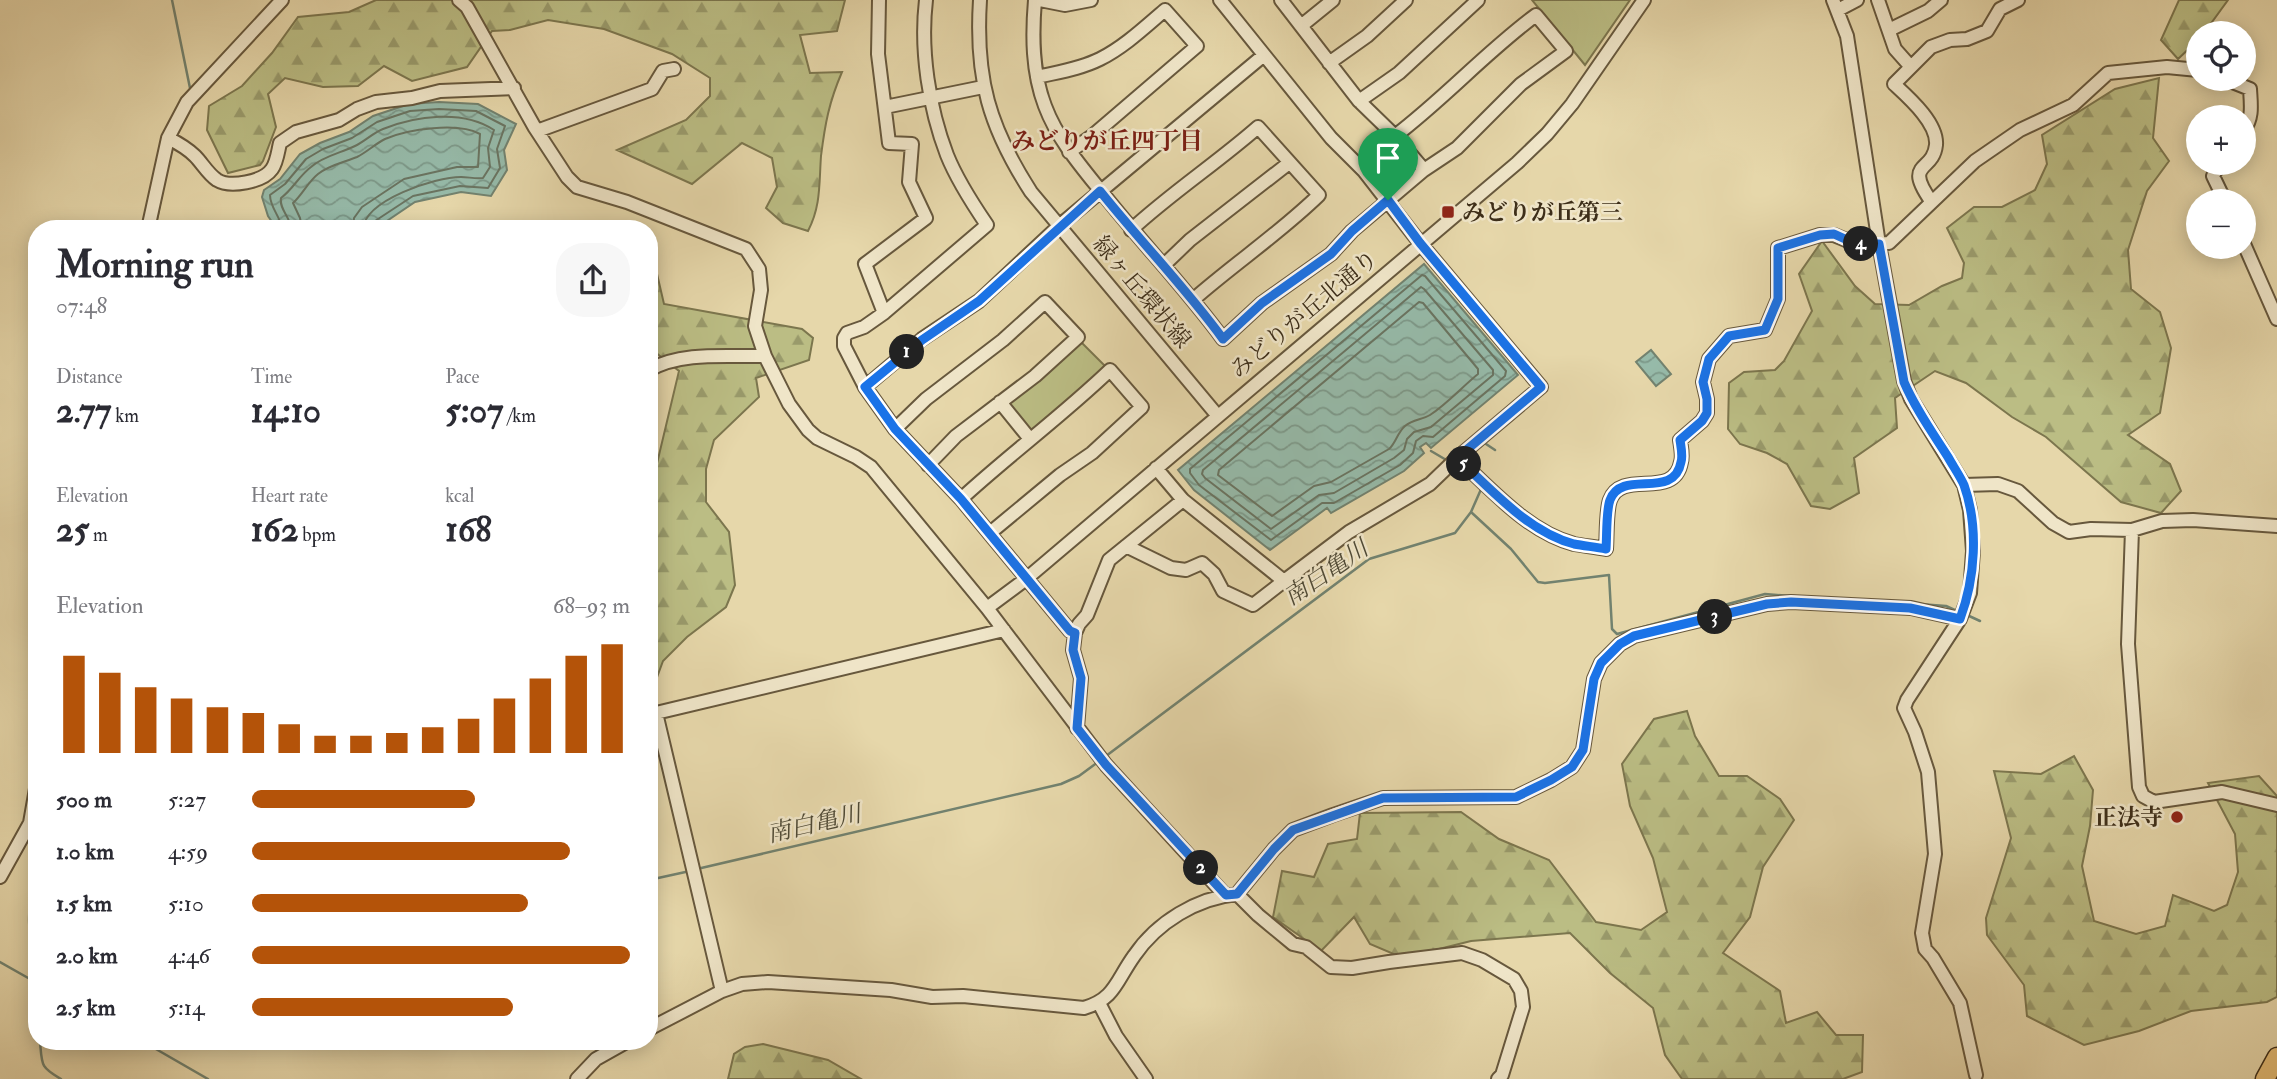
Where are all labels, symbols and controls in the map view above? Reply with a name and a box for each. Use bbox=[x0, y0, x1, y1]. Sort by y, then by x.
map controls bbox=[2186, 21, 2256, 259]
button: locate bbox=[2186, 21, 2256, 91]
button: + bbox=[2186, 105, 2256, 175]
district label: みどりが丘四丁目 bbox=[1011, 126, 1203, 157]
pin bbox=[1358, 128, 1418, 200]
icon: arrive bbox=[1369, 139, 1407, 177]
button: − bbox=[2186, 189, 2256, 259]
place label: みどりが丘第三 bbox=[1462, 198, 1623, 227]
marker: みどりが丘第三 bbox=[1440, 204, 1456, 220]
pin: 4 bbox=[1843, 226, 1878, 262]
street label: 緑ヶ丘環状線 bbox=[1087, 230, 1197, 354]
text: 4 bbox=[1855, 231, 1866, 255]
text: Morning run bbox=[56, 241, 254, 289]
button: share bbox=[556, 243, 630, 317]
street label: みどりが丘北通り bbox=[1224, 244, 1384, 384]
text: 07:48 bbox=[56, 291, 107, 320]
pin: 1 bbox=[890, 334, 925, 370]
text: 1 bbox=[903, 339, 910, 363]
text: Distance bbox=[56, 365, 122, 389]
text: Time bbox=[251, 365, 292, 389]
text: Pace bbox=[445, 365, 479, 389]
text: 2.77 bbox=[56, 389, 111, 433]
text: 14:10 bbox=[251, 389, 321, 433]
text: 5:07 bbox=[445, 389, 503, 433]
text: km bbox=[111, 404, 139, 428]
text: /km bbox=[503, 404, 536, 428]
pin: 5 bbox=[1446, 447, 1482, 482]
text: 5 bbox=[1459, 451, 1468, 475]
text: Elevation bbox=[56, 484, 128, 508]
text: Heart rate bbox=[251, 484, 328, 508]
text: kcal bbox=[445, 484, 474, 508]
text: 25 bbox=[56, 508, 89, 552]
text: 162 bbox=[251, 508, 298, 552]
text: 168 bbox=[445, 508, 492, 552]
text: m bbox=[89, 523, 108, 547]
text: bpm bbox=[298, 523, 336, 547]
water label: 南白亀川 bbox=[1278, 532, 1377, 613]
text: Elevation bbox=[56, 591, 144, 620]
text: 68–93 m bbox=[553, 591, 630, 620]
pin: 3 bbox=[1698, 600, 1732, 634]
text: 3 bbox=[1711, 604, 1718, 628]
text: 500 m bbox=[56, 785, 112, 814]
text: 5:27 bbox=[168, 785, 206, 814]
water label: 南白亀川 bbox=[764, 797, 867, 850]
place label: 正法寺 bbox=[2094, 803, 2163, 832]
marker: 正法寺 bbox=[2169, 809, 2185, 825]
text: 1.0 km bbox=[56, 837, 114, 866]
text: 4:59 bbox=[168, 837, 208, 866]
pin: 2 bbox=[1184, 850, 1218, 886]
text: 2 bbox=[1196, 855, 1205, 879]
text: 1.5 km bbox=[56, 889, 112, 918]
text: 5:10 bbox=[168, 889, 204, 918]
text: 2.0 km bbox=[56, 941, 118, 970]
text: 4:46 bbox=[168, 941, 210, 970]
text: 2.5 km bbox=[56, 993, 116, 1022]
text: 5:14 bbox=[168, 993, 204, 1022]

